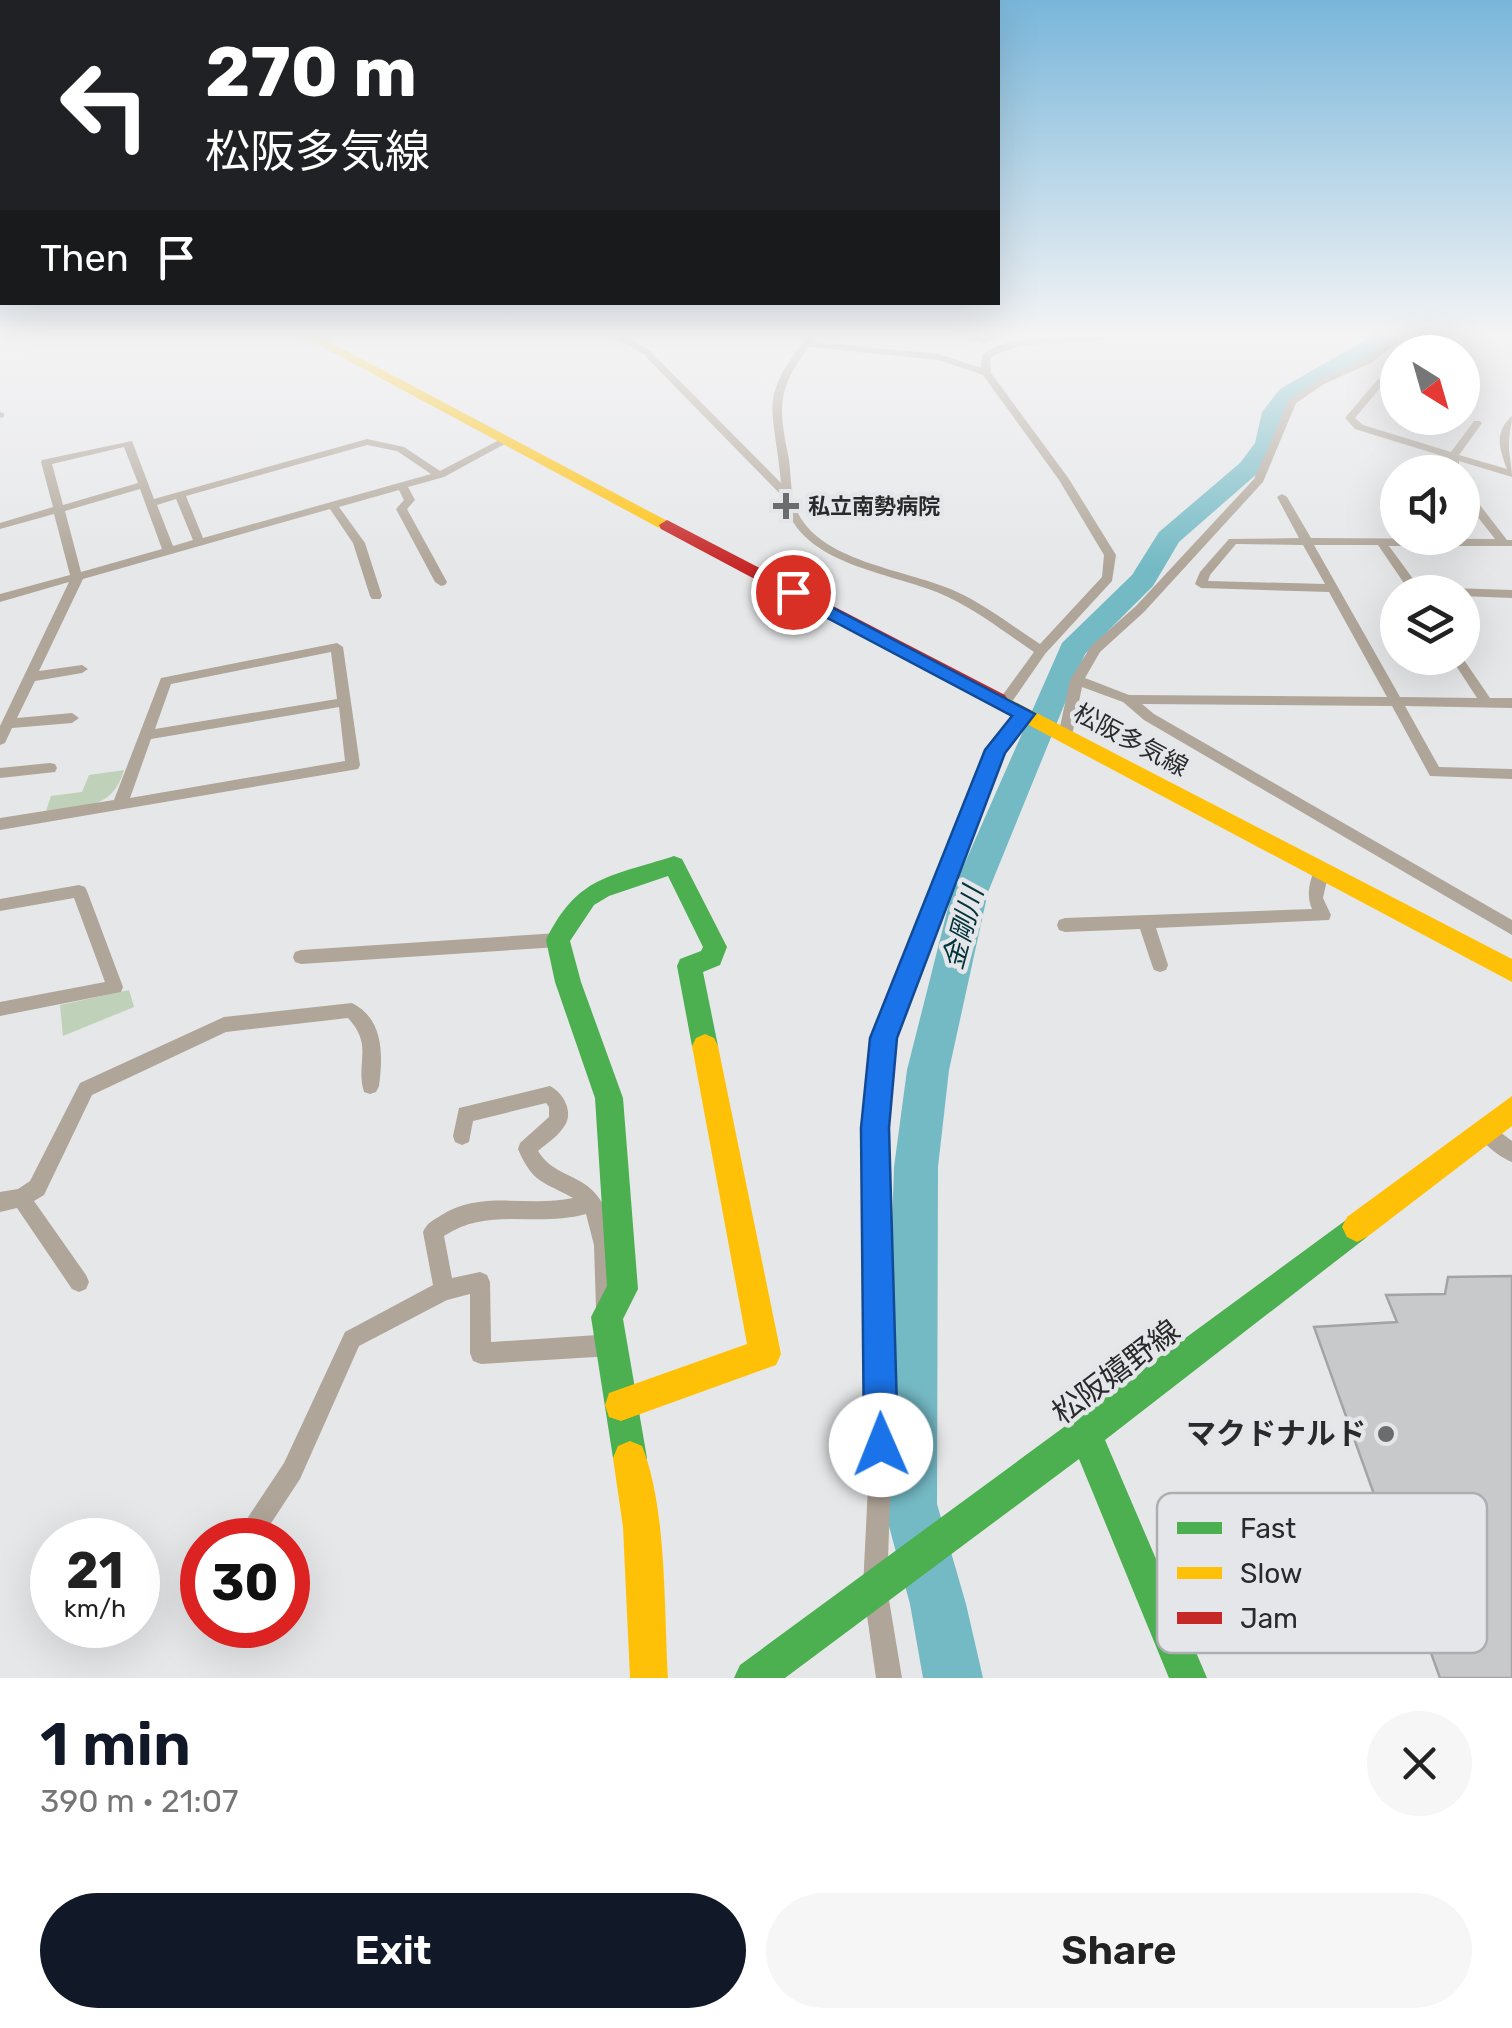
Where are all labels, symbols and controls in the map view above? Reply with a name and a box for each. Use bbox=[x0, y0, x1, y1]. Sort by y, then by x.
text: 270 m bbox=[205, 31, 417, 114]
icon: left bbox=[40, 40, 170, 170]
text: 松阪多気線 bbox=[205, 125, 430, 178]
icon: arrive bbox=[149, 230, 204, 285]
text: Then bbox=[40, 235, 129, 281]
north arrow bbox=[1380, 335, 1480, 435]
map controls bbox=[1380, 335, 1480, 675]
button: sound bbox=[1380, 455, 1480, 555]
marker: 私立南勢病院 bbox=[773, 493, 799, 519]
place label: 私立南勢病院 bbox=[808, 493, 940, 520]
pin bbox=[751, 550, 836, 635]
icon: arrive bbox=[766, 565, 821, 620]
button: layers bbox=[1380, 575, 1480, 675]
street label: 松阪多気線 bbox=[1069, 698, 1193, 782]
water label: 金剛川 bbox=[936, 880, 991, 973]
street label: 松阪嬉野線 bbox=[1045, 1312, 1187, 1432]
position arrow bbox=[829, 1393, 933, 1497]
place label: マクドナルド bbox=[1186, 1416, 1366, 1452]
marker: マクドナルド bbox=[1375, 1423, 1397, 1445]
legend bbox=[1157, 1493, 1487, 1653]
text: Fast bbox=[1240, 1512, 1296, 1545]
speed limit sign: 30 bbox=[180, 1518, 310, 1648]
text: 21 bbox=[66, 1541, 124, 1601]
text: Slow bbox=[1240, 1557, 1302, 1590]
text: km/h bbox=[64, 1594, 126, 1623]
text: Jam bbox=[1240, 1602, 1298, 1635]
text: 1 min bbox=[40, 1709, 191, 1780]
button: close bbox=[1367, 1711, 1472, 1816]
text: 390 m · 21:07 bbox=[40, 1782, 238, 1820]
button: Exit bbox=[40, 1893, 746, 2008]
button: Share bbox=[766, 1893, 1472, 2008]

